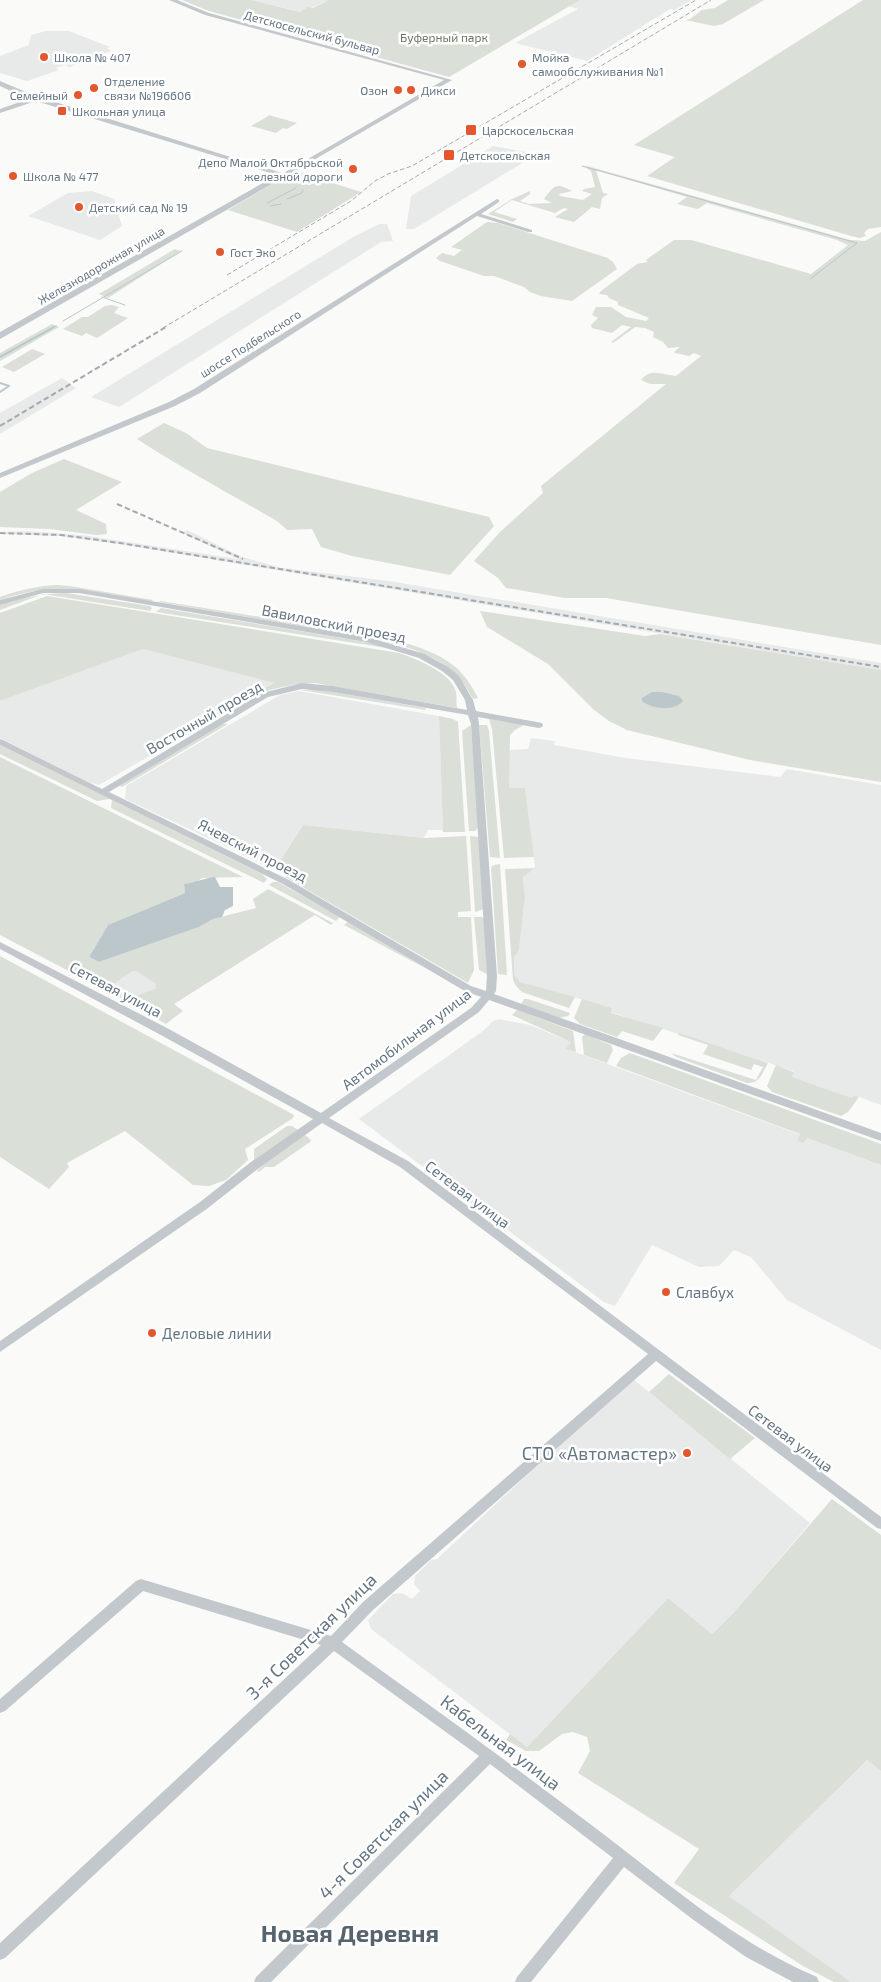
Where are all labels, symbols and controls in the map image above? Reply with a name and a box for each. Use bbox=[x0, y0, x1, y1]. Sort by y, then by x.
street label: Детскосельский бульвар bbox=[242, 7, 381, 58]
park label: Буферный парк bbox=[400, 30, 488, 45]
place label: Школа № 407 bbox=[54, 50, 131, 64]
place label: Мойка самообслуживания №1 bbox=[532, 50, 664, 79]
marker: Школа № 407 bbox=[38, 51, 50, 63]
marker: Мойка самообслуживания №1 bbox=[516, 58, 528, 70]
place label: Отделение связи №196606 bbox=[104, 74, 191, 102]
marker: Отделение связи №196606 bbox=[88, 82, 100, 94]
place label: Озон bbox=[360, 83, 388, 97]
place label: Дикси bbox=[421, 83, 456, 97]
marker: Озон bbox=[392, 84, 404, 96]
marker: Дикси bbox=[405, 84, 417, 96]
place label: Семейный bbox=[10, 88, 68, 102]
marker: Семейный bbox=[72, 89, 84, 101]
place label: Школьная улица bbox=[72, 104, 166, 119]
marker: Школьная улица bbox=[56, 105, 68, 117]
marker: Царскосельская bbox=[464, 123, 478, 137]
place label: Царскосельская bbox=[482, 123, 574, 137]
marker: Детскосельская bbox=[442, 148, 456, 162]
place label: Детскосельская bbox=[460, 148, 550, 162]
place label: Депо Малой Октябрьской железной дороги bbox=[198, 155, 343, 183]
marker: Депо Малой Октябрьской железной дороги bbox=[347, 163, 359, 175]
place label: Школа № 477 bbox=[23, 169, 99, 183]
marker: Школа № 477 bbox=[7, 170, 19, 182]
place label: Детский сад № 19 bbox=[89, 200, 188, 214]
marker: Детский сад № 19 bbox=[73, 201, 85, 213]
street label: Железнодорожная улица bbox=[35, 223, 167, 308]
place label: Гост Эко bbox=[230, 245, 276, 259]
marker: Гост Эко bbox=[214, 246, 226, 258]
street label: шоссе Подбельского bbox=[197, 306, 303, 380]
street label: Вавиловский проезд bbox=[260, 600, 408, 646]
street label: Восточный проезд bbox=[143, 676, 265, 758]
street label: Ячевский проезд bbox=[195, 815, 311, 885]
street label: Сетевая улица bbox=[66, 957, 165, 1022]
street label: Автомобильная улица bbox=[338, 985, 475, 1094]
street label: Сетевая улица bbox=[421, 1156, 514, 1233]
place label: Славбух bbox=[676, 1283, 734, 1302]
marker: Славбух bbox=[660, 1286, 672, 1298]
place label: Деловые линии bbox=[162, 1324, 272, 1342]
marker: Деловые линии bbox=[146, 1327, 158, 1339]
street label: Сетевая улица bbox=[744, 1400, 837, 1477]
place label: СТО «Автомастер» bbox=[522, 1442, 677, 1464]
marker: СТО «Автомастер» bbox=[681, 1447, 693, 1459]
street label: 3-я Советская улица bbox=[241, 1568, 381, 1704]
street label: Кабельная улица bbox=[437, 1690, 565, 1794]
street label: 4-я Советская улица bbox=[314, 1765, 452, 1903]
district label: Новая Деревня bbox=[261, 1918, 439, 1947]

